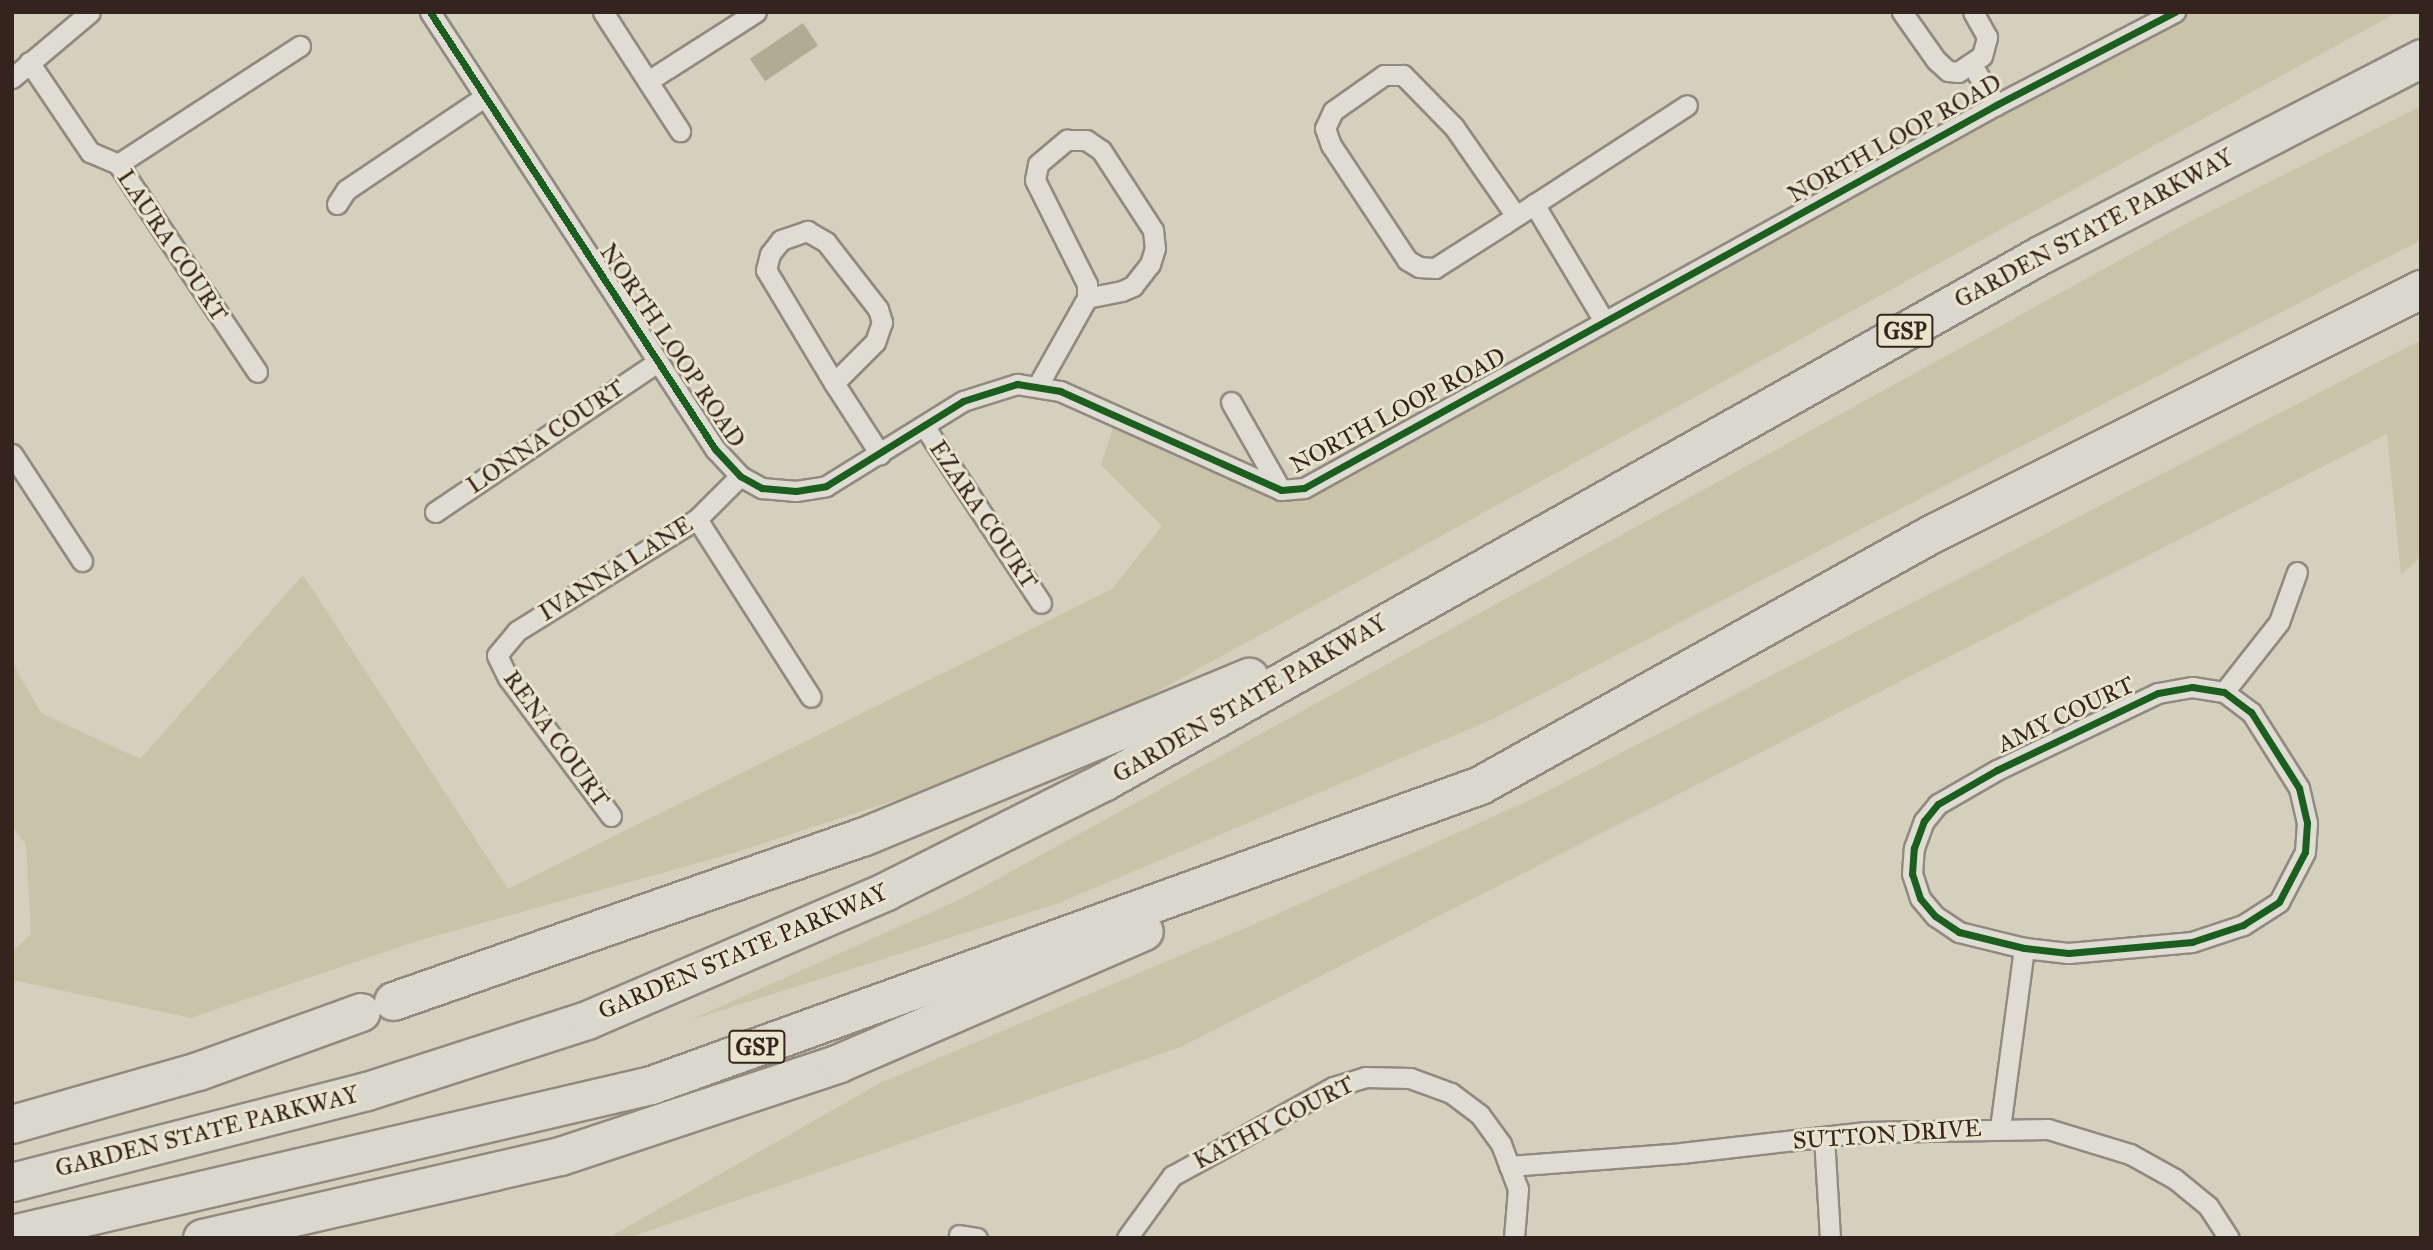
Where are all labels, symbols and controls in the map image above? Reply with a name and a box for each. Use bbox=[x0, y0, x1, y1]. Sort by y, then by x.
street label: NORTH LOOP ROAD bbox=[1783, 68, 2007, 210]
street label: GARDEN STATE PARKWAY bbox=[1950, 143, 2238, 315]
street label: LAURA COURT bbox=[111, 165, 233, 327]
street label: NORTH LOOP ROAD bbox=[593, 239, 751, 453]
road number: GSP bbox=[1875, 312, 1935, 350]
street label: NORTH LOOP ROAD bbox=[1285, 342, 1511, 480]
street label: LONNA COURT bbox=[462, 374, 630, 500]
street label: EZARA COURT bbox=[923, 435, 1043, 595]
street label: IVANNA LANE bbox=[534, 510, 698, 628]
street label: GARDEN STATE PARKWAY bbox=[1108, 609, 1392, 789]
street label: RENA COURT bbox=[497, 665, 615, 813]
street label: AMY COURT bbox=[1993, 671, 2139, 759]
street label: GARDEN STATE PARKWAY bbox=[594, 878, 892, 1026]
road number: GSP bbox=[727, 1028, 787, 1066]
street label: KATHY COURT bbox=[1189, 1070, 1359, 1176]
street label: GARDEN STATE PARKWAY bbox=[52, 1080, 362, 1184]
street label: SUTTON DRIVE bbox=[1792, 1114, 1982, 1156]

